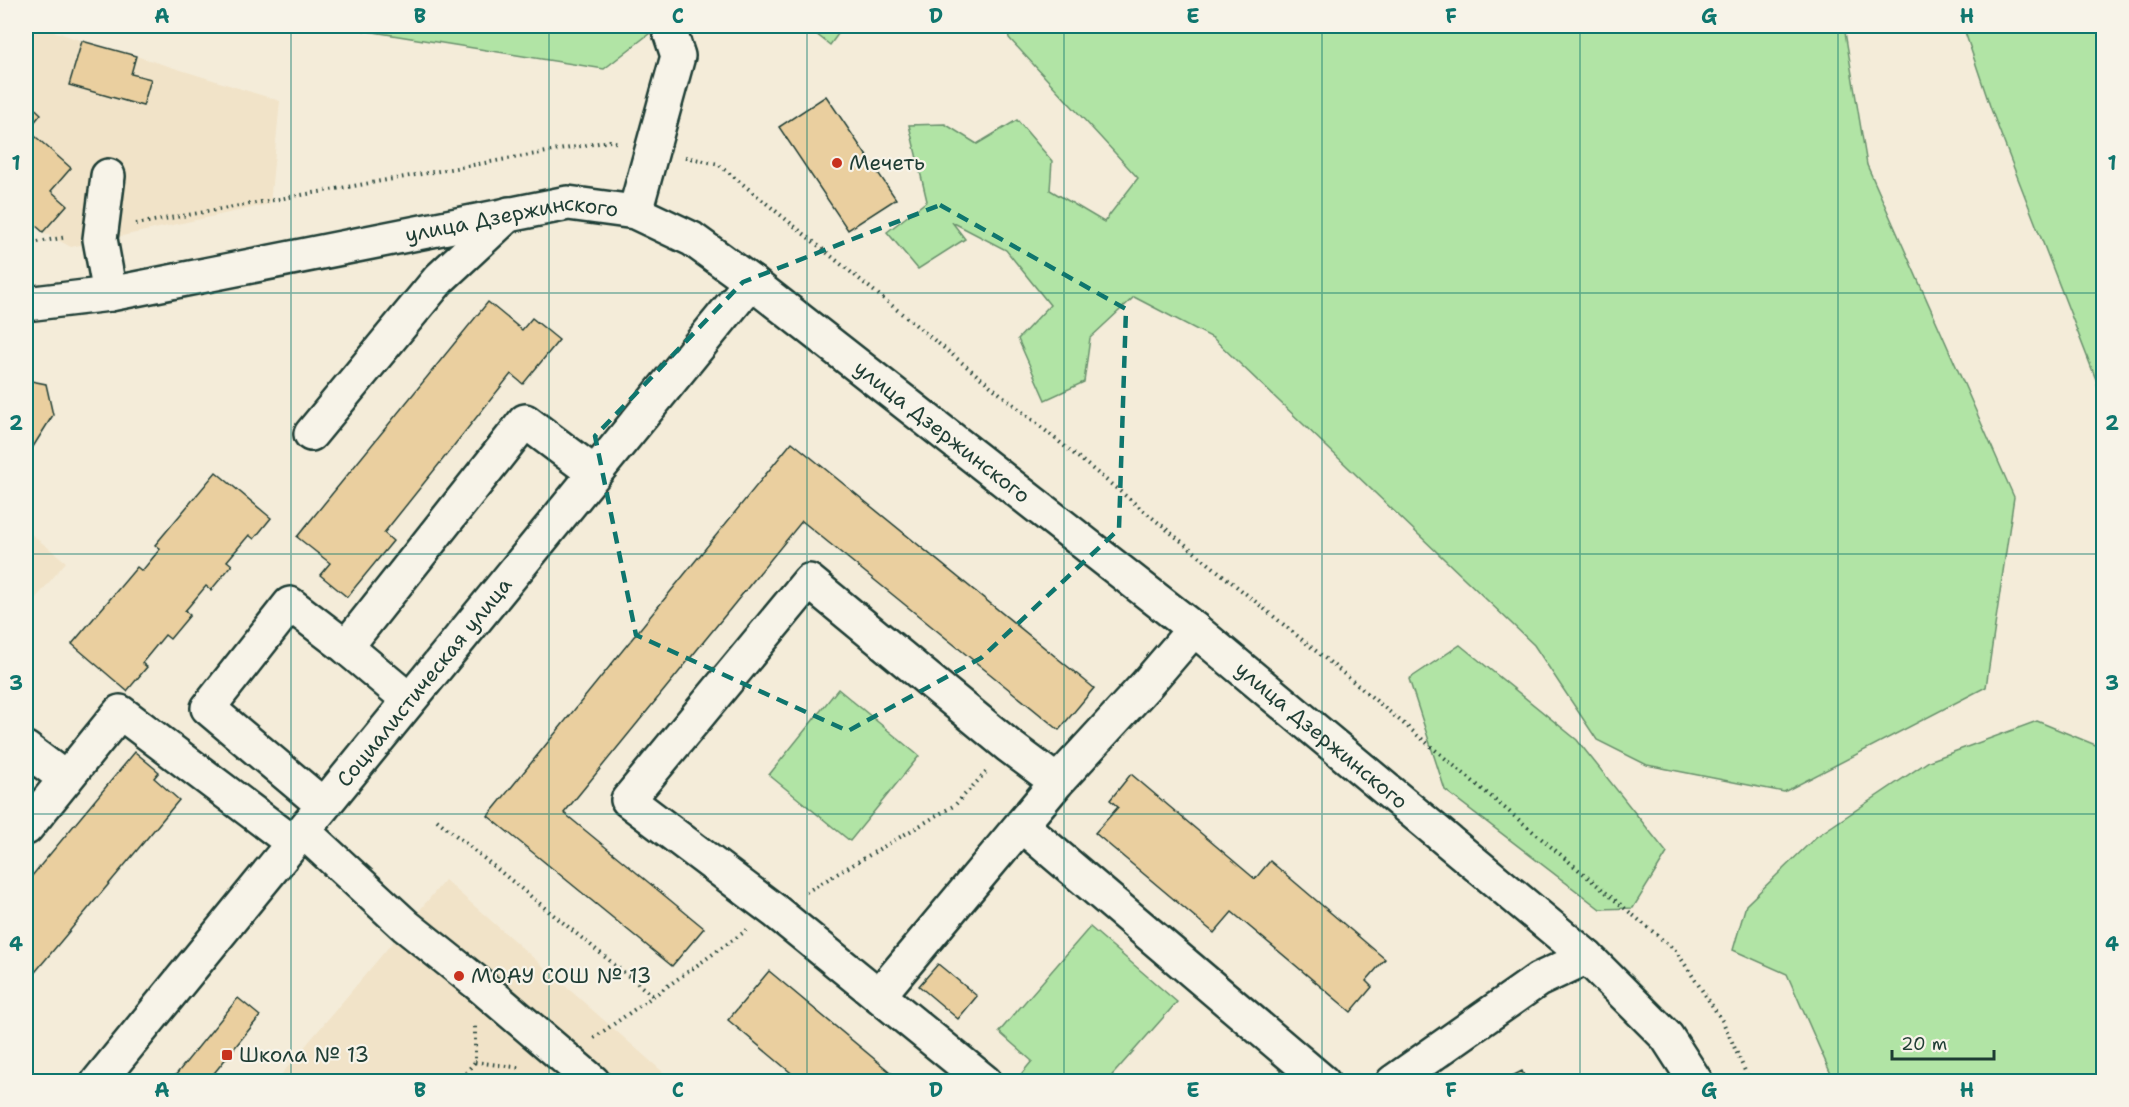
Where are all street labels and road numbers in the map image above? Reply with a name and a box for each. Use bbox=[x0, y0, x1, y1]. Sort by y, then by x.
street label: улица Дзержинского bbox=[403, 189, 620, 249]
street label: улица Дзержинского bbox=[848, 354, 1036, 510]
street label: Социалистическая улица bbox=[330, 572, 518, 793]
street label: улица Дзержинского bbox=[1229, 655, 1414, 816]

